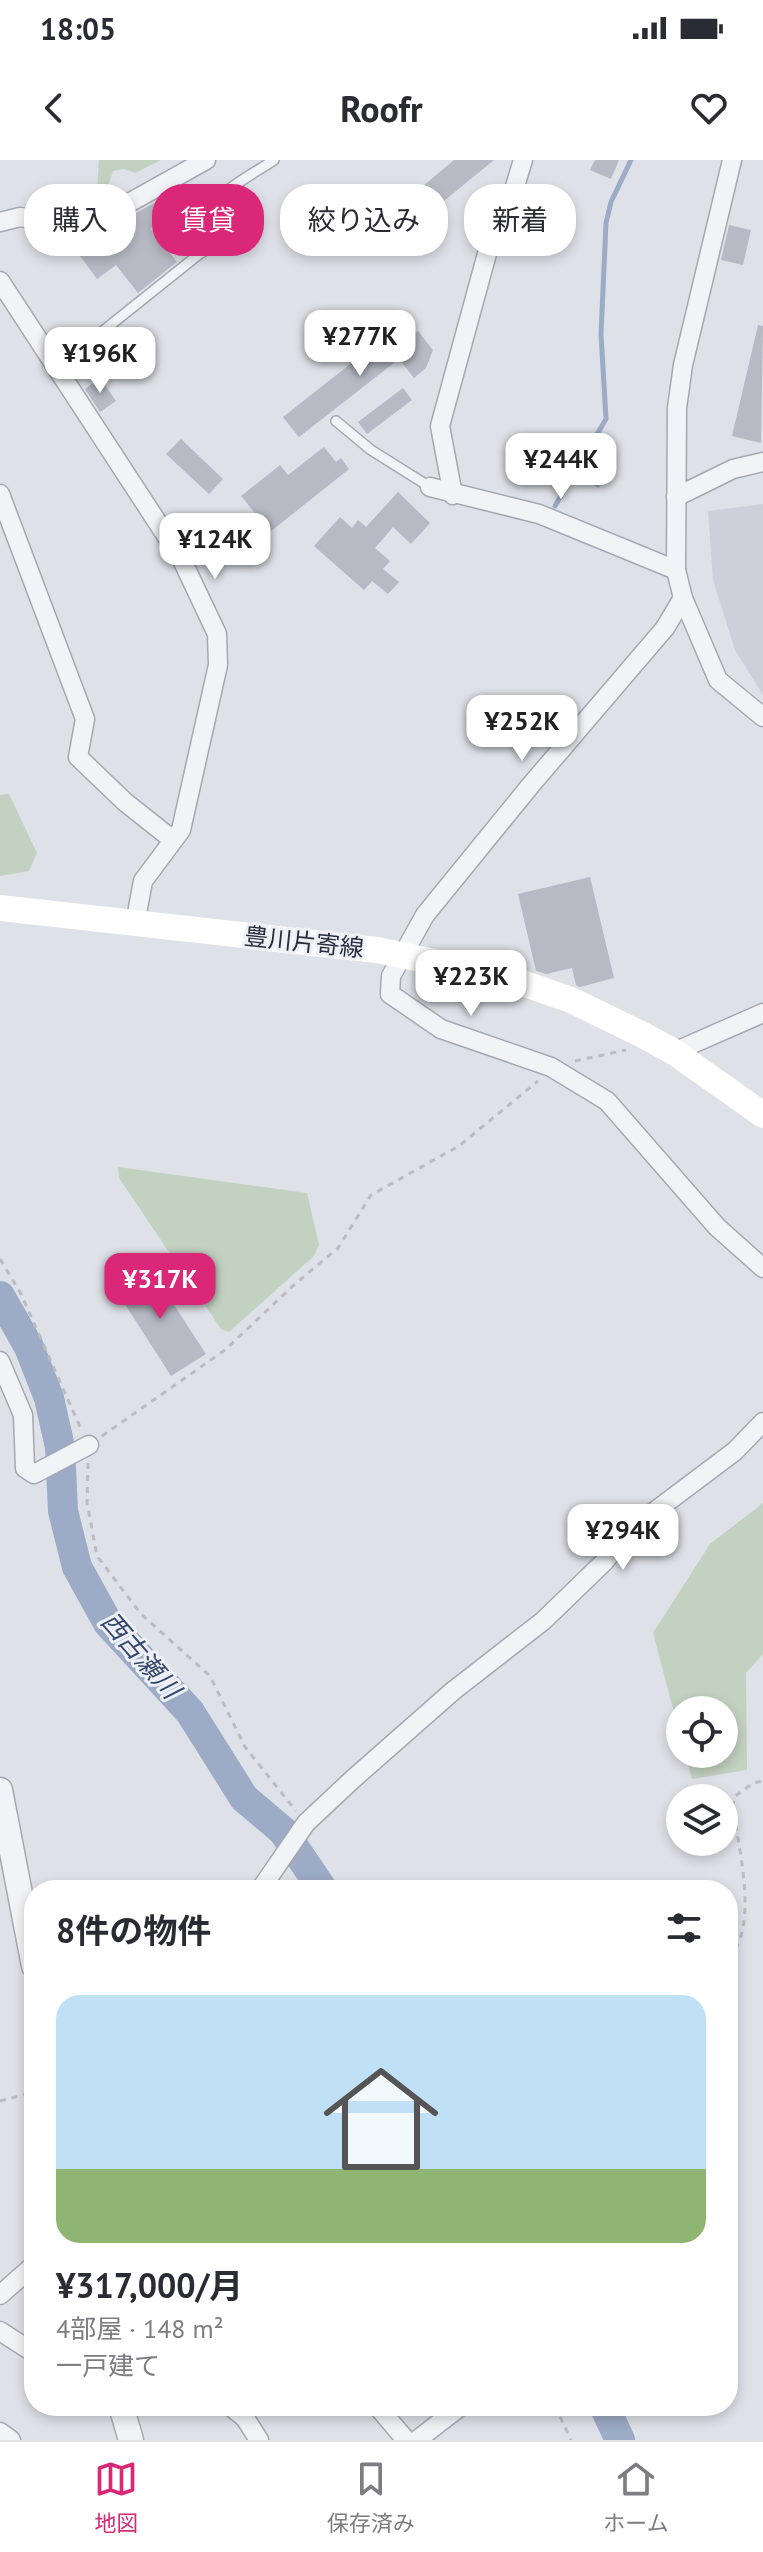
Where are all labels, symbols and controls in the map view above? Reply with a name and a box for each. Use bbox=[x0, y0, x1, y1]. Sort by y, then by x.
text: 18:05 bbox=[40, 9, 116, 48]
text: Roofr bbox=[340, 85, 423, 132]
icon: back bbox=[32, 86, 76, 130]
icon: heart bbox=[687, 86, 731, 130]
chip: 購入 bbox=[24, 184, 136, 256]
chip: 賃貸 bbox=[152, 184, 264, 256]
chip: 絞り込み bbox=[280, 184, 448, 256]
chip: 新着 bbox=[464, 184, 576, 256]
pin: ¥277K bbox=[304, 310, 416, 378]
text: ¥277K bbox=[322, 319, 398, 352]
pin: ¥196K bbox=[44, 327, 156, 395]
text: ¥196K bbox=[62, 336, 138, 369]
pin: ¥244K bbox=[505, 433, 617, 501]
text: ¥244K bbox=[523, 442, 599, 475]
pin: ¥124K bbox=[159, 513, 271, 581]
text: ¥124K bbox=[177, 522, 253, 555]
pin: ¥252K bbox=[466, 695, 578, 763]
text: ¥252K bbox=[484, 704, 560, 737]
street label: 豊川片寄線 bbox=[243, 920, 365, 964]
pin: ¥223K bbox=[415, 950, 527, 1018]
text: ¥223K bbox=[433, 959, 509, 992]
pin: ¥317K bbox=[104, 1253, 216, 1321]
text: ¥317K bbox=[122, 1262, 198, 1295]
pin: ¥294K bbox=[567, 1504, 679, 1572]
text: ¥294K bbox=[585, 1513, 661, 1546]
water label: 西古瀬川 bbox=[94, 1605, 190, 1707]
map controls bbox=[666, 1696, 738, 1856]
button: locate bbox=[666, 1696, 738, 1768]
button: layers bbox=[666, 1784, 738, 1856]
icon: filters bbox=[662, 1906, 706, 1950]
text: 8件の物件 bbox=[56, 1908, 211, 1952]
icon: home bbox=[309, 2047, 453, 2191]
text: ¥317,000/月 bbox=[56, 2263, 243, 2307]
text: 4部屋 · 148 m² bbox=[56, 2312, 224, 2345]
text: 一戸建て bbox=[56, 2349, 160, 2382]
tab: 地図 bbox=[94, 2457, 138, 2537]
tab: 保存済み bbox=[327, 2457, 415, 2537]
tab: ホーム bbox=[603, 2457, 669, 2537]

